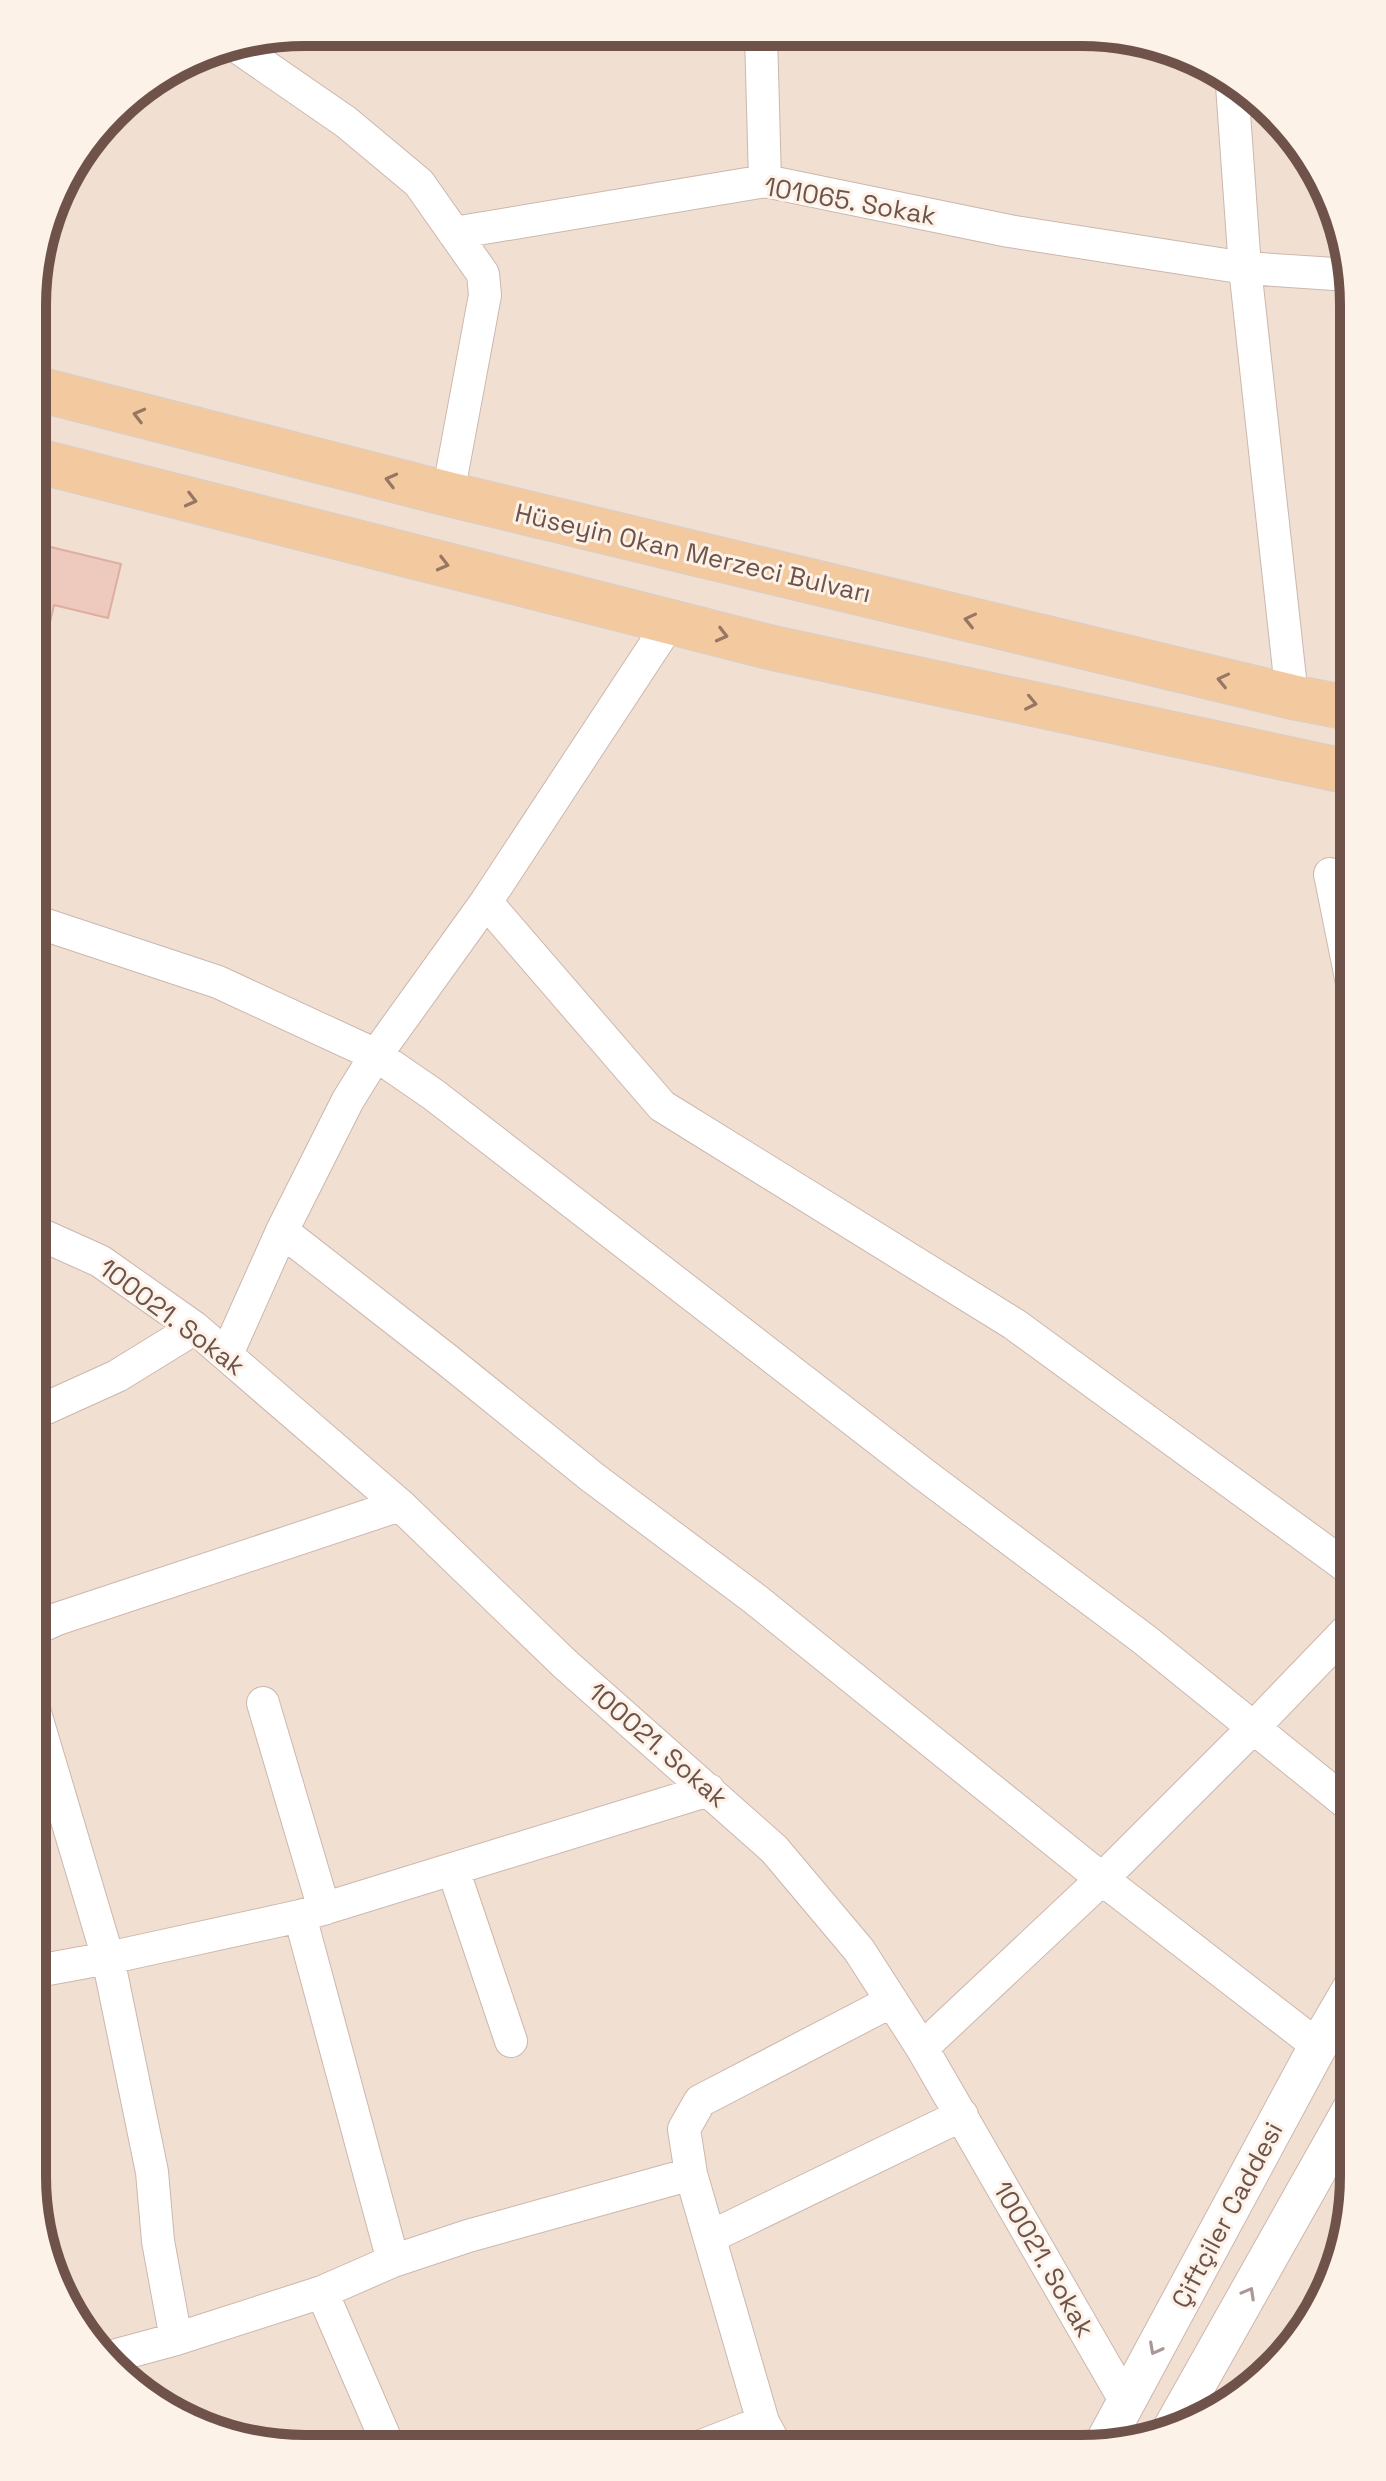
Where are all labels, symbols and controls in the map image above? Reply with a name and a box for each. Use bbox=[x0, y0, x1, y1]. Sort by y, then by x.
street label: 101065. Sokak bbox=[762, 169, 938, 233]
one-way arrow bbox=[133, 407, 147, 424]
one-way arrow bbox=[384, 472, 398, 489]
one-way arrow bbox=[184, 491, 197, 508]
street label: Hüseyin Okan Merzeci Bulvarı bbox=[512, 495, 874, 611]
one-way arrow bbox=[436, 555, 449, 572]
one-way arrow bbox=[964, 612, 978, 629]
one-way arrow bbox=[715, 626, 728, 643]
one-way arrow bbox=[1217, 672, 1230, 689]
one-way arrow bbox=[1023, 694, 1037, 711]
street label: 100021. Sokak bbox=[92, 1251, 252, 1383]
street label: 100021. Sokak bbox=[581, 1675, 735, 1815]
street label: Çiftçiler Caddesi bbox=[1164, 2116, 1290, 2314]
street label: 100021. Sokak bbox=[986, 2175, 1102, 2343]
one-way arrow bbox=[1239, 2287, 1254, 2302]
one-way arrow bbox=[1149, 2341, 1164, 2355]

